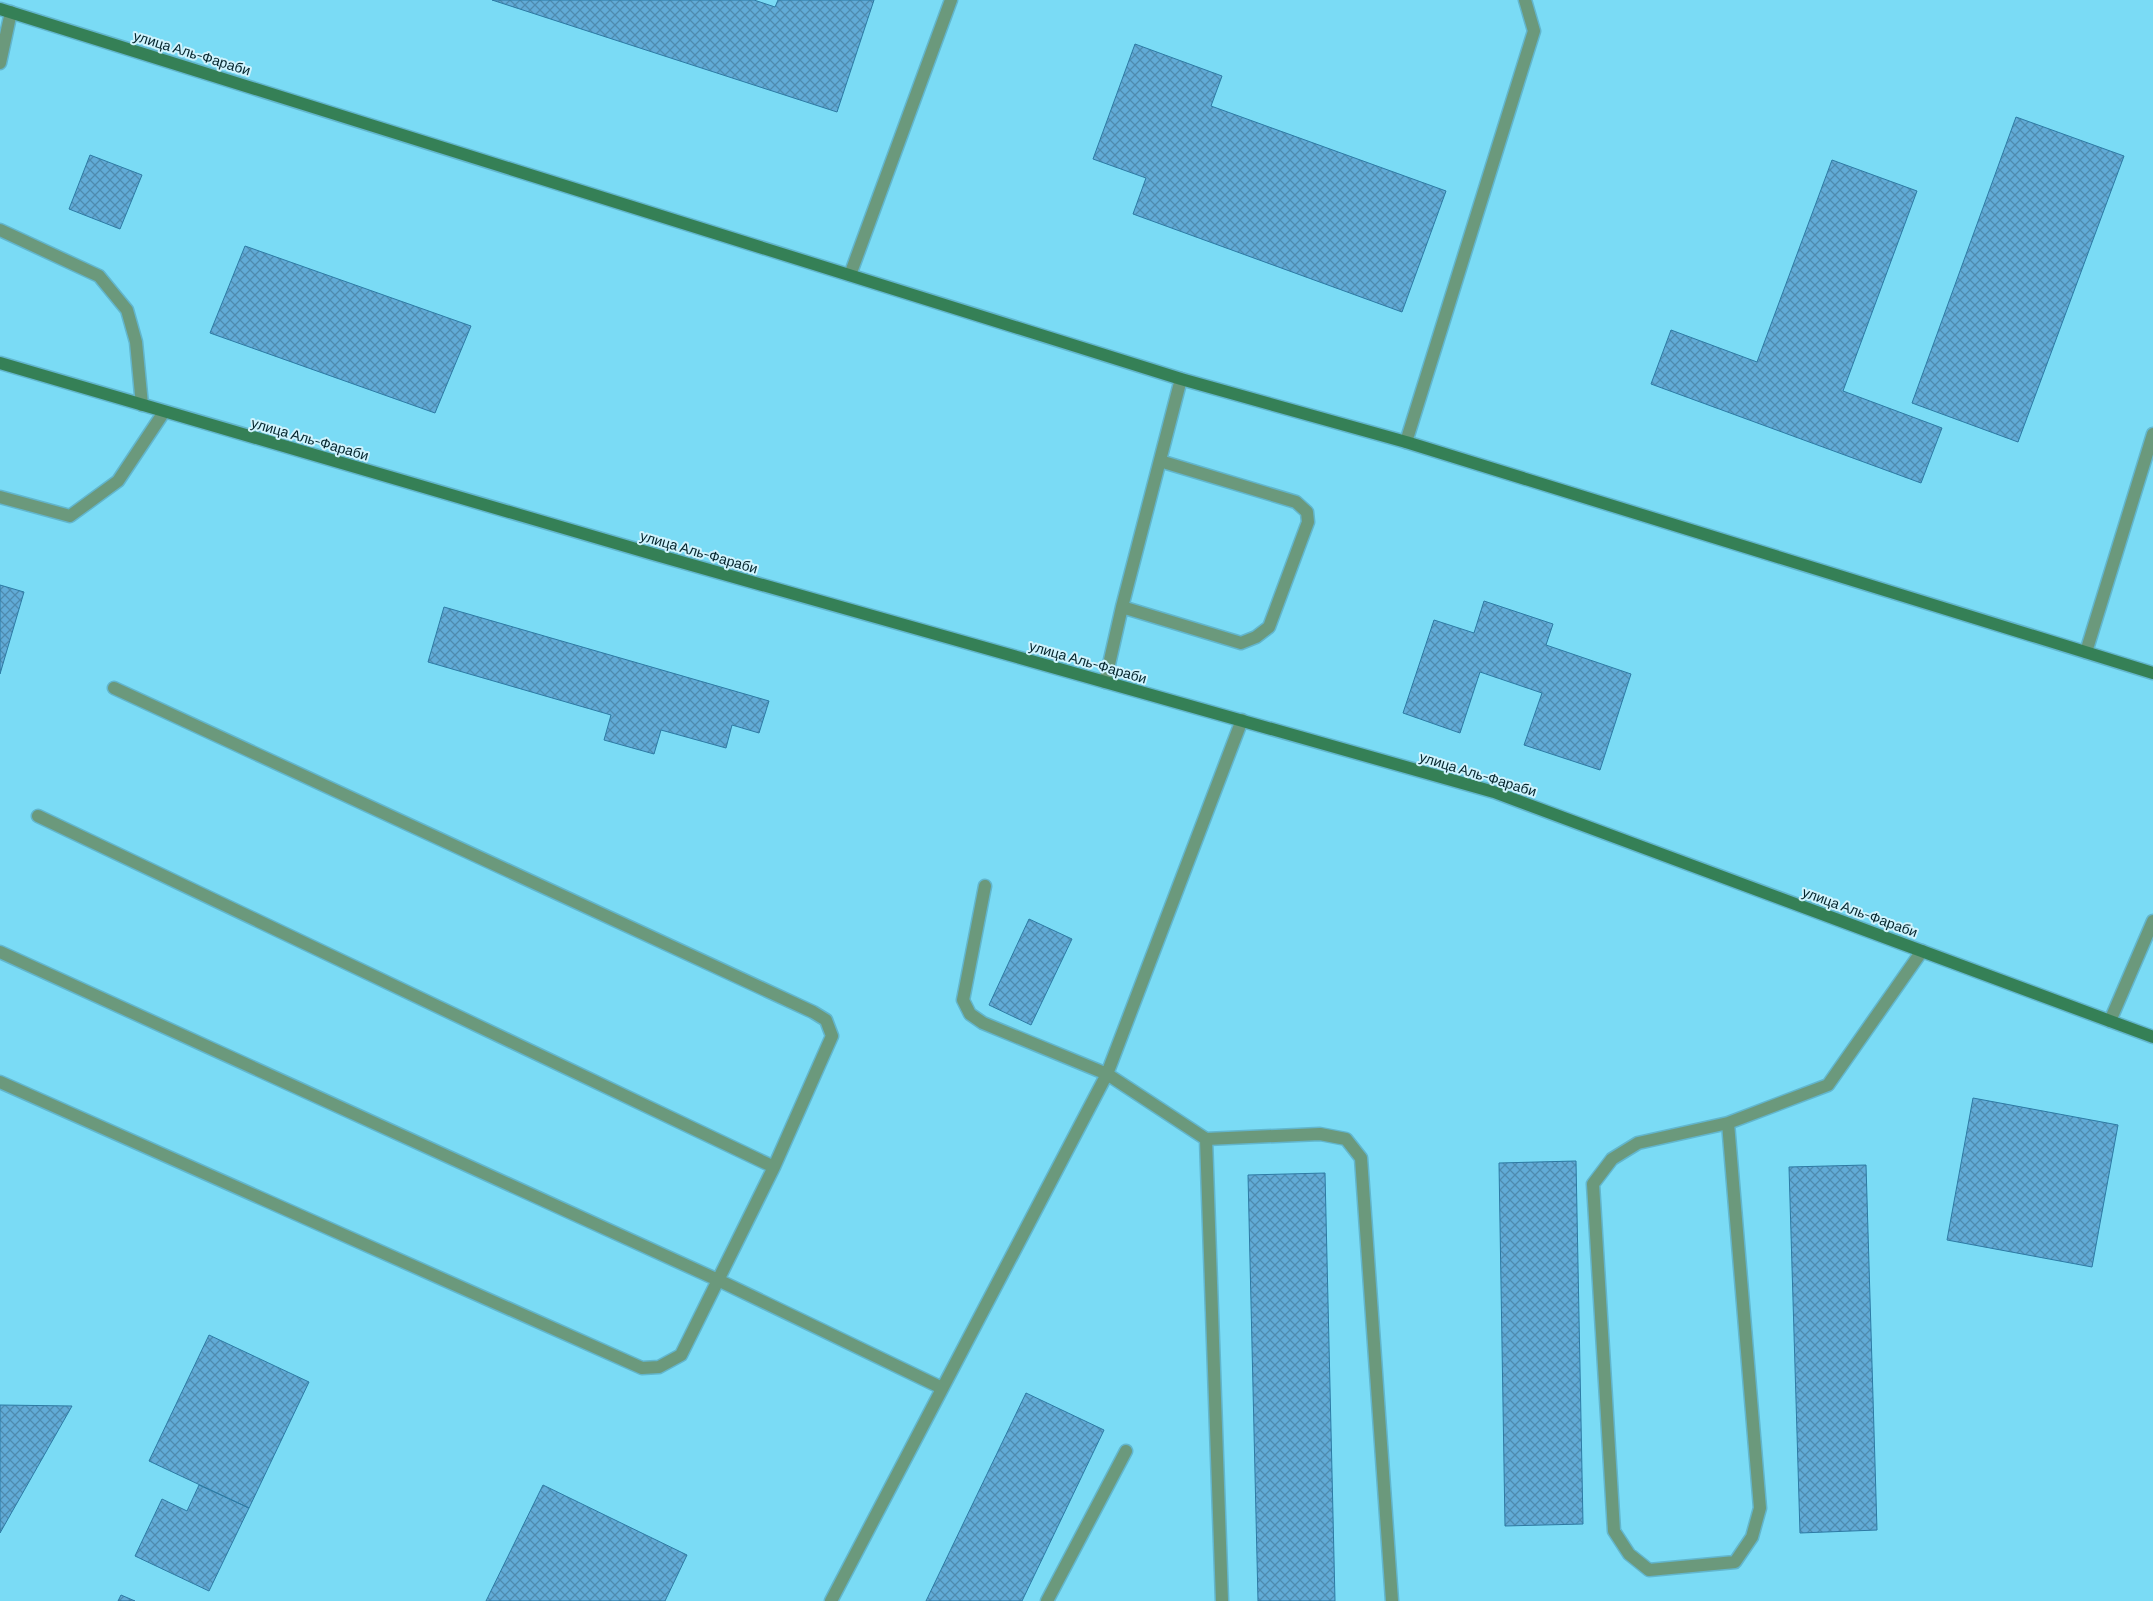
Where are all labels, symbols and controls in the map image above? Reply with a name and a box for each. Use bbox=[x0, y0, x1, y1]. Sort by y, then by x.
street label: улица Аль-Фараби bbox=[132, 27, 253, 78]
street label: улица Аль-Фараби bbox=[249, 414, 371, 463]
street label: улица Аль-Фараби bbox=[638, 527, 760, 576]
street label: улица Аль-Фараби bbox=[1027, 637, 1149, 686]
street label: улица Аль-Фараби bbox=[1418, 748, 1539, 799]
street label: улица Аль-Фараби bbox=[1800, 883, 1920, 940]

